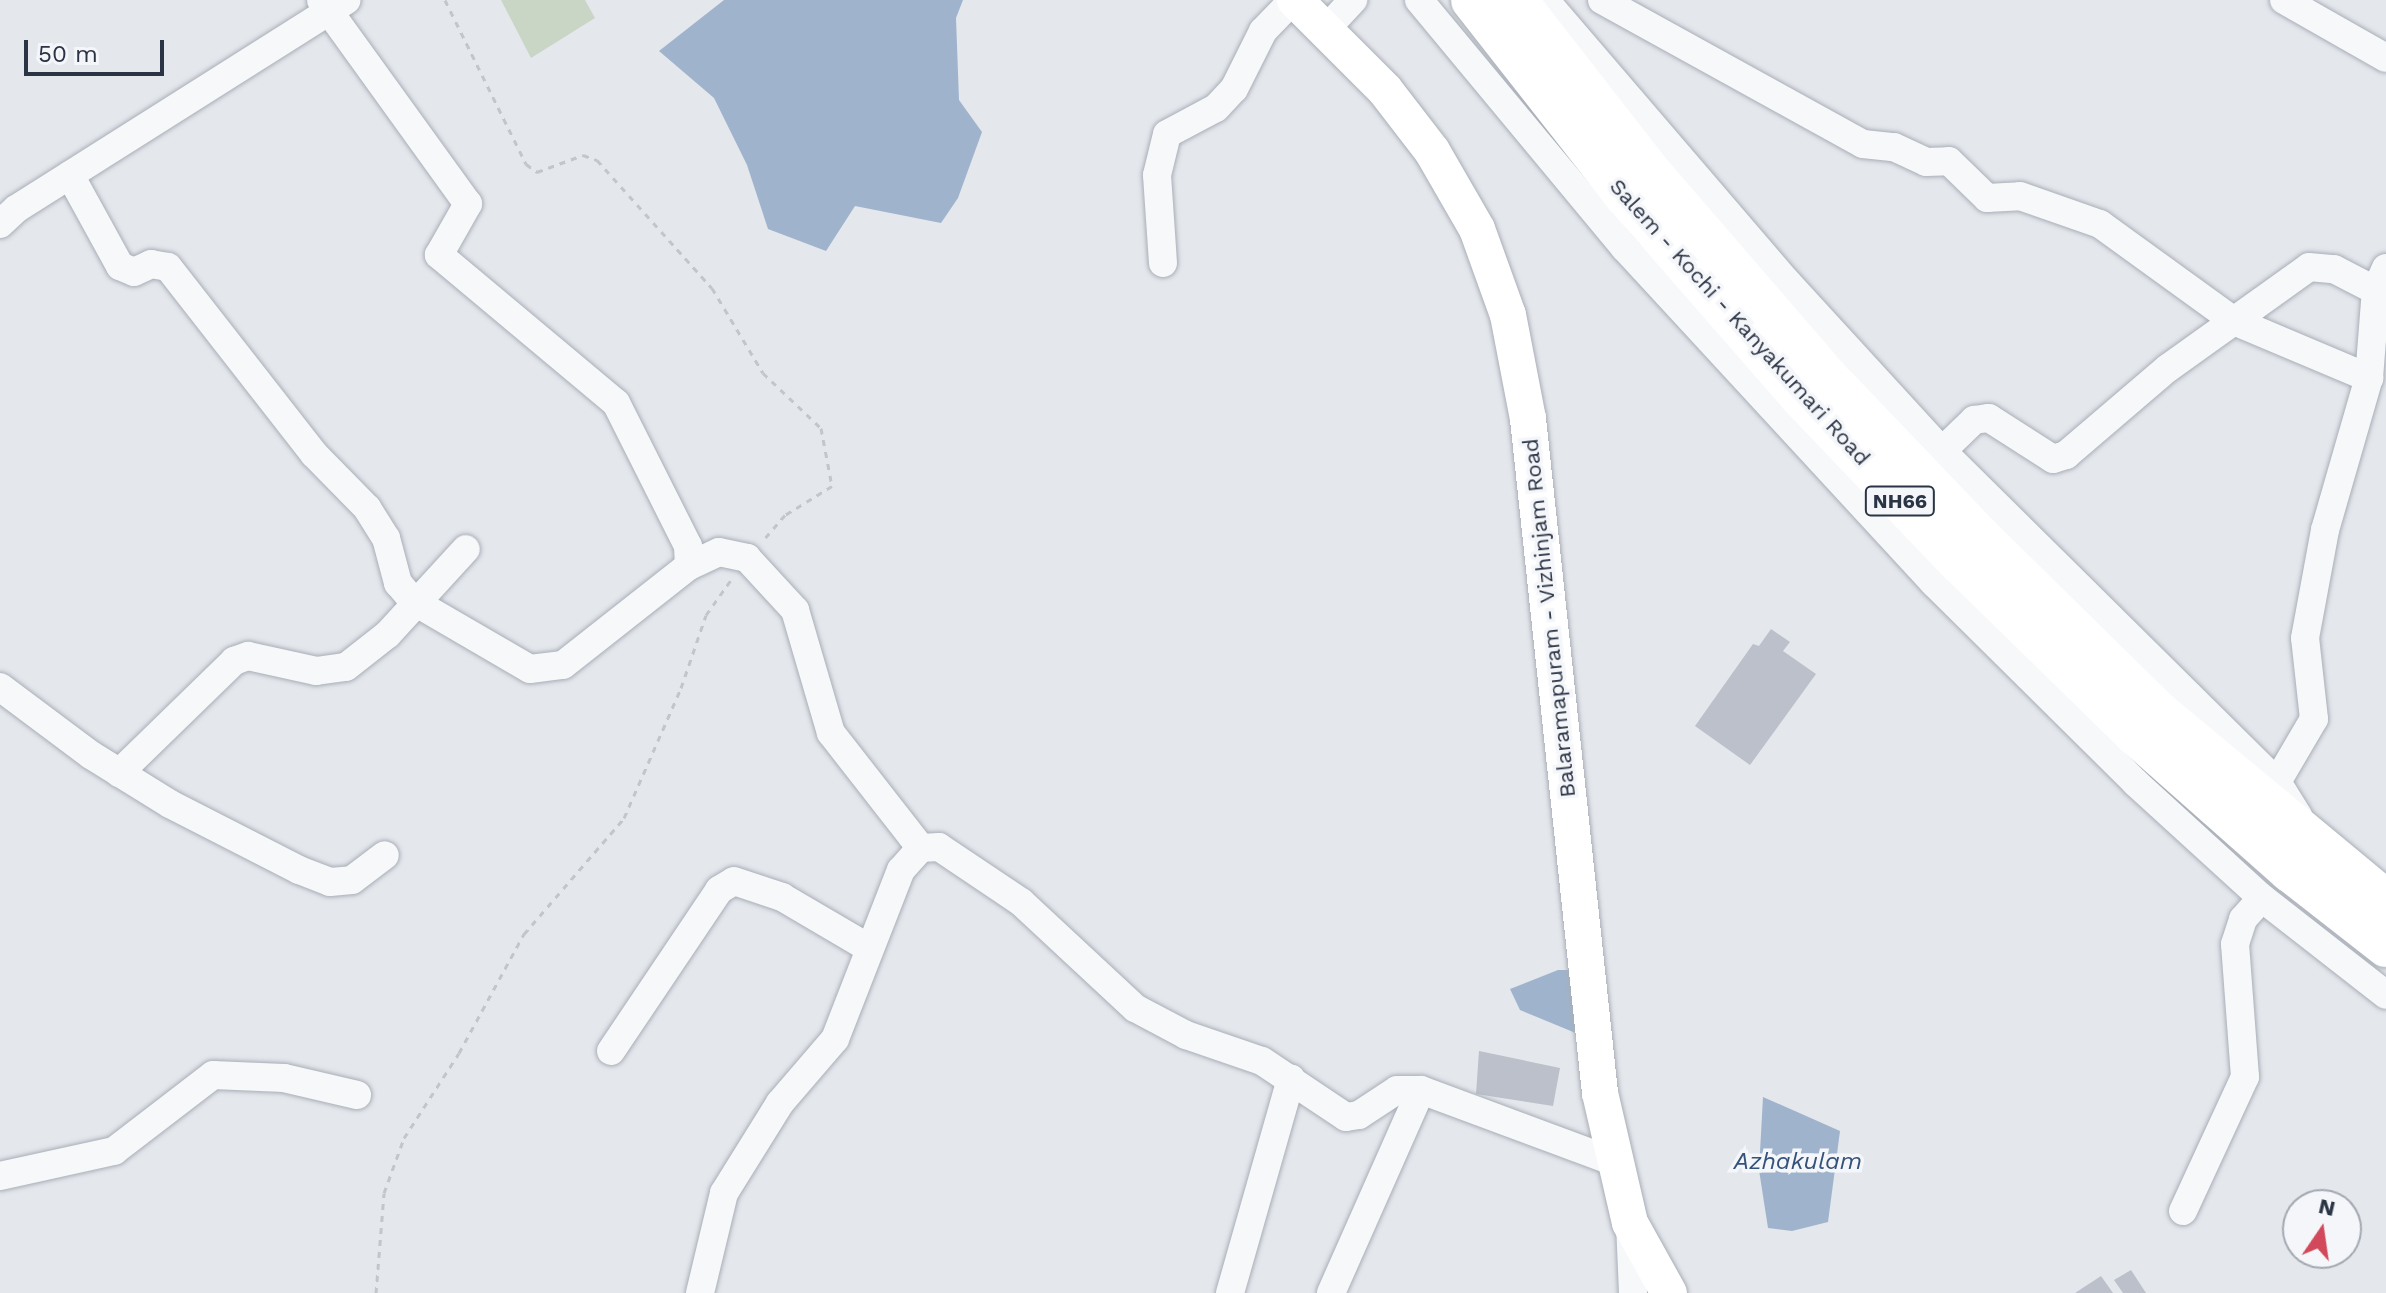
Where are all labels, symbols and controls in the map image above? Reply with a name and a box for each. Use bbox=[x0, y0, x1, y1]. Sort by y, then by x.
scale bar bbox=[28, 24, 168, 74]
text: 50 m bbox=[38, 40, 98, 68]
street label: Salem - Kochi - Kanyakumari Road bbox=[1604, 173, 1876, 471]
street label: Balaramapuram - Vizhinjam Road bbox=[1517, 437, 1581, 799]
road number: NH66 bbox=[1864, 485, 1936, 517]
water label: Azhakulam bbox=[1734, 1148, 1862, 1176]
north arrow bbox=[2282, 1189, 2362, 1269]
text: N bbox=[2316, 1193, 2338, 1221]

